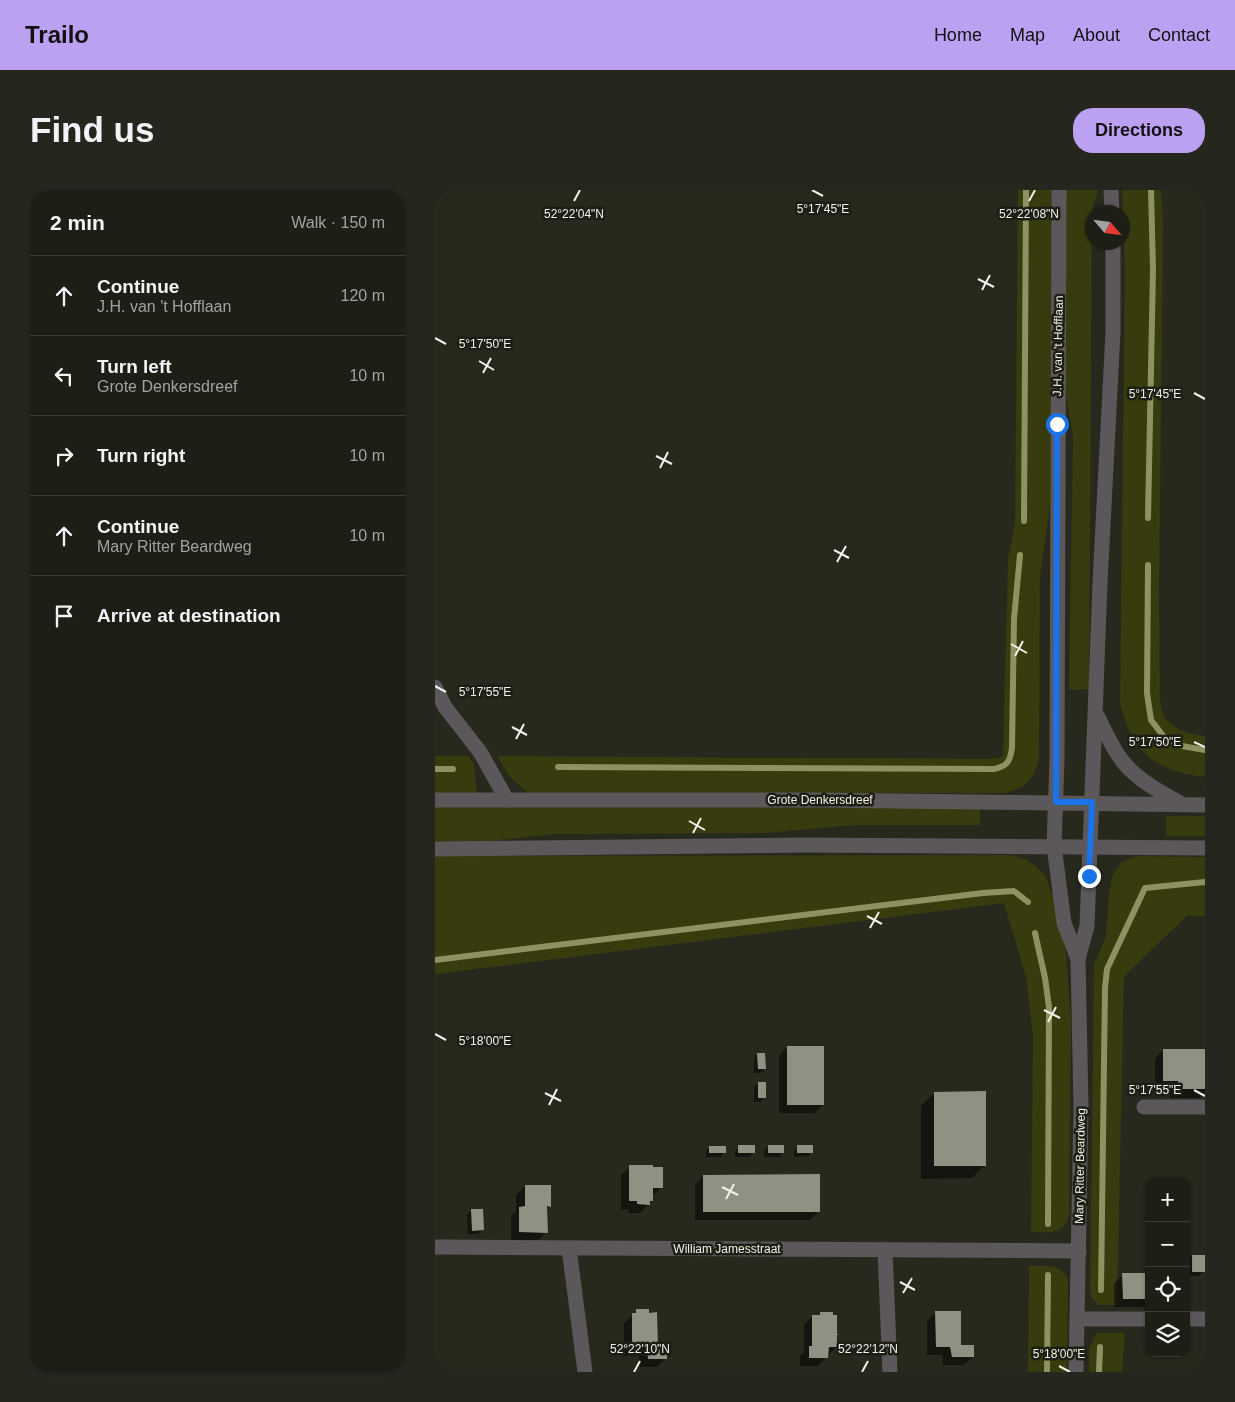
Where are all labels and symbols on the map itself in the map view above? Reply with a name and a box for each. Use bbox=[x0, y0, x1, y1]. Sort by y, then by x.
text: 5°17'45"E bbox=[797, 202, 849, 216]
north arrow bbox=[1085, 205, 1130, 250]
text: 52°22'04"N bbox=[544, 207, 604, 221]
text: 52°22'08"N bbox=[999, 207, 1059, 221]
street label: J.H. van 't Hofflaan bbox=[1050, 295, 1066, 397]
text: 5°17'50"E bbox=[459, 337, 511, 351]
text: 5°17'45"E bbox=[1129, 387, 1181, 401]
route start bbox=[1046, 413, 1069, 436]
text: 5°17'55"E bbox=[459, 685, 511, 699]
text: 5°17'50"E bbox=[1129, 735, 1181, 749]
street label: Grote Denkersdreef bbox=[767, 793, 873, 807]
route end bbox=[1078, 865, 1101, 888]
text: 5°18'00"E bbox=[459, 1034, 511, 1048]
text: 5°17'55"E bbox=[1129, 1083, 1181, 1097]
street label: Mary Ritter Beardweg bbox=[1072, 1108, 1088, 1224]
street label: William Jamesstraat bbox=[673, 1242, 781, 1256]
text: 52°22'10"N bbox=[610, 1342, 670, 1356]
text: 52°22'12"N bbox=[838, 1342, 898, 1356]
text: 5°18'00"E bbox=[1033, 1347, 1085, 1361]

